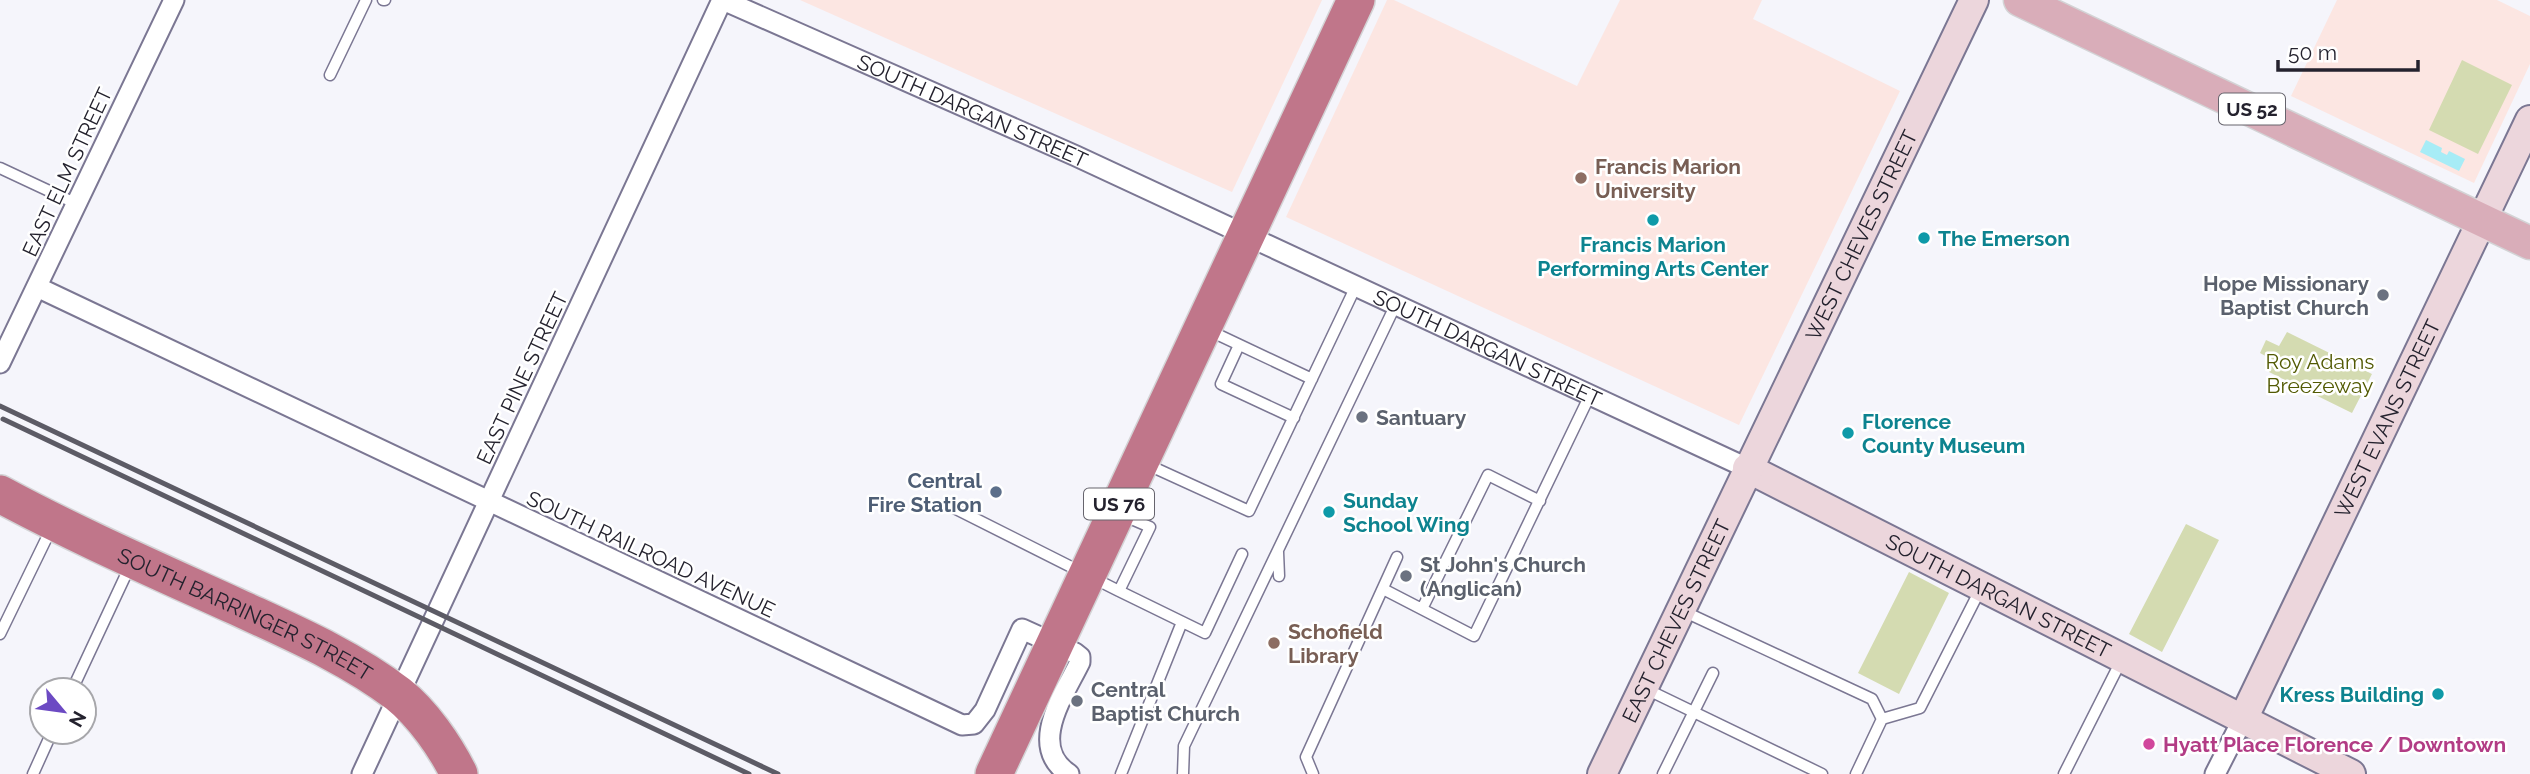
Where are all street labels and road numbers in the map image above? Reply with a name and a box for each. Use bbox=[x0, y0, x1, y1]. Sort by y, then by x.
street label: SOUTH DARGAN STREET bbox=[854, 49, 1092, 172]
street label: EAST ELM STREET bbox=[17, 83, 117, 260]
road number: US 52 bbox=[2219, 94, 2285, 124]
street label: WEST CHEVES STREET bbox=[1800, 126, 1922, 344]
street label: SOUTH DARGAN STREET bbox=[1370, 284, 1606, 411]
street label: EAST PINE STREET bbox=[471, 288, 573, 468]
street label: WEST EVANS STREET bbox=[2329, 315, 2445, 522]
street label: SOUTH RAILROAD AVENUE bbox=[523, 485, 779, 623]
road number: US 76 bbox=[1084, 489, 1154, 520]
street label: EAST CHEVES STREET bbox=[1616, 515, 1735, 726]
street label: SOUTH DARGAN STREET bbox=[1882, 528, 2115, 663]
street label: SOUTH BARRINGER STREET bbox=[114, 542, 377, 686]

